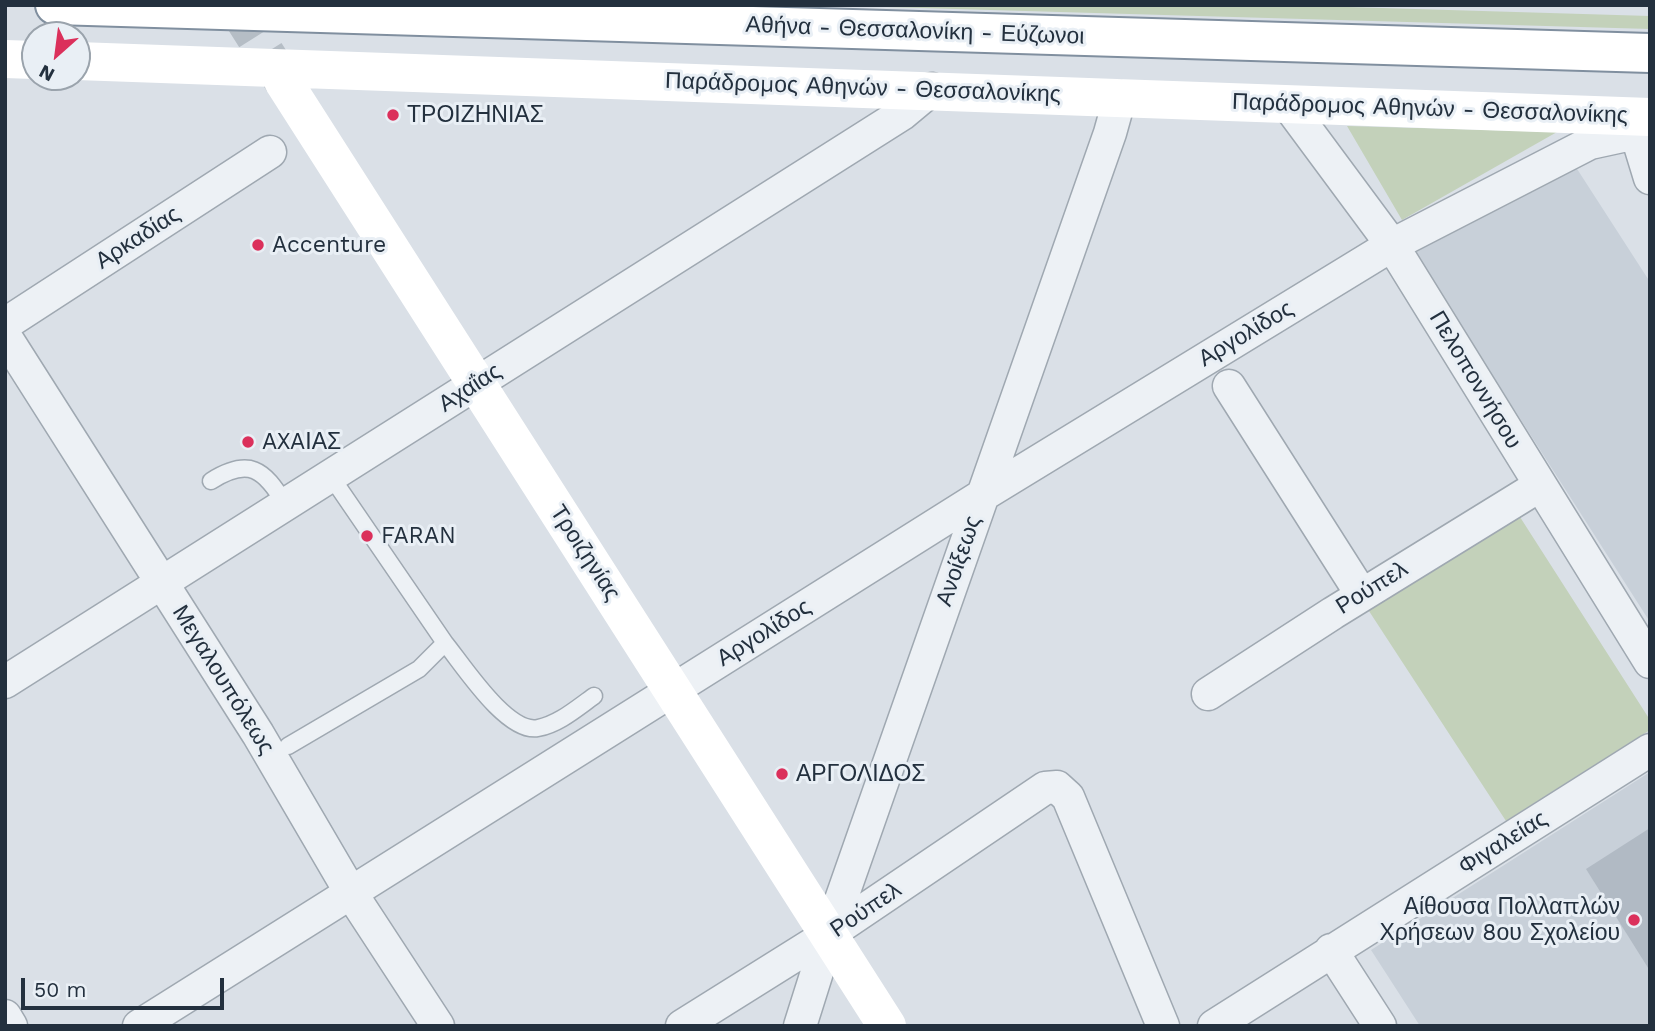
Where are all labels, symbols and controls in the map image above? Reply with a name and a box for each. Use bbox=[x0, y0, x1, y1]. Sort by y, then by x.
street label: Αθήνα - Θεσσαλονίκη - Εύζωνοι bbox=[745, 11, 1085, 51]
north arrow bbox=[21, 21, 91, 91]
text: N bbox=[35, 60, 58, 87]
street label: Παράδρομος Αθηνών - Θεσσαλονίκης bbox=[665, 67, 1061, 109]
street label: Παράδρομος Αθηνών - Θεσσαλονίκης bbox=[1232, 88, 1628, 130]
place label: ΤΡΟΙΖΗΝΙΑΣ bbox=[407, 101, 544, 129]
marker: ΤΡΟΙΖΗΝΙΑΣ bbox=[385, 107, 401, 123]
street label: Αρκαδίας bbox=[91, 200, 185, 276]
place label: Accenture bbox=[272, 231, 386, 259]
marker: Accenture bbox=[250, 237, 266, 253]
street label: Αργολίδος bbox=[1194, 295, 1298, 373]
street label: Πελοποννήσου bbox=[1423, 306, 1527, 454]
street label: Αχαΐας bbox=[433, 358, 507, 418]
place label: AXAΙΑΣ bbox=[262, 428, 341, 456]
marker: AXAΙΑΣ bbox=[240, 434, 256, 450]
street label: Τροιζηνίας bbox=[544, 500, 626, 606]
street label: Ανοίξεως bbox=[931, 512, 987, 610]
place label: FARAN bbox=[381, 522, 456, 550]
marker: FARAN bbox=[359, 528, 375, 544]
street label: Ρούπελ bbox=[1331, 555, 1413, 621]
street label: Αργολίδος bbox=[712, 593, 816, 673]
street label: Μεγαλουπόλεως bbox=[166, 600, 280, 760]
place label: ΑΡΓΟΛΙΔΟΣ bbox=[796, 760, 926, 788]
marker: ΑΡΓΟΛΙΔΟΣ bbox=[774, 766, 790, 782]
street label: Φιγαλείας bbox=[1453, 805, 1553, 881]
street label: Ρούπελ bbox=[825, 876, 907, 944]
place label: Αίθουσα Πολλαπλών Χρήσεων 8ου Σχολείου bbox=[1379, 893, 1620, 947]
marker: Αίθουσα Πολλαπλών Χρήσεων 8ου Σχολείου bbox=[1626, 912, 1642, 928]
scale bar bbox=[24, 964, 228, 1008]
text: 50 m bbox=[34, 977, 86, 1002]

